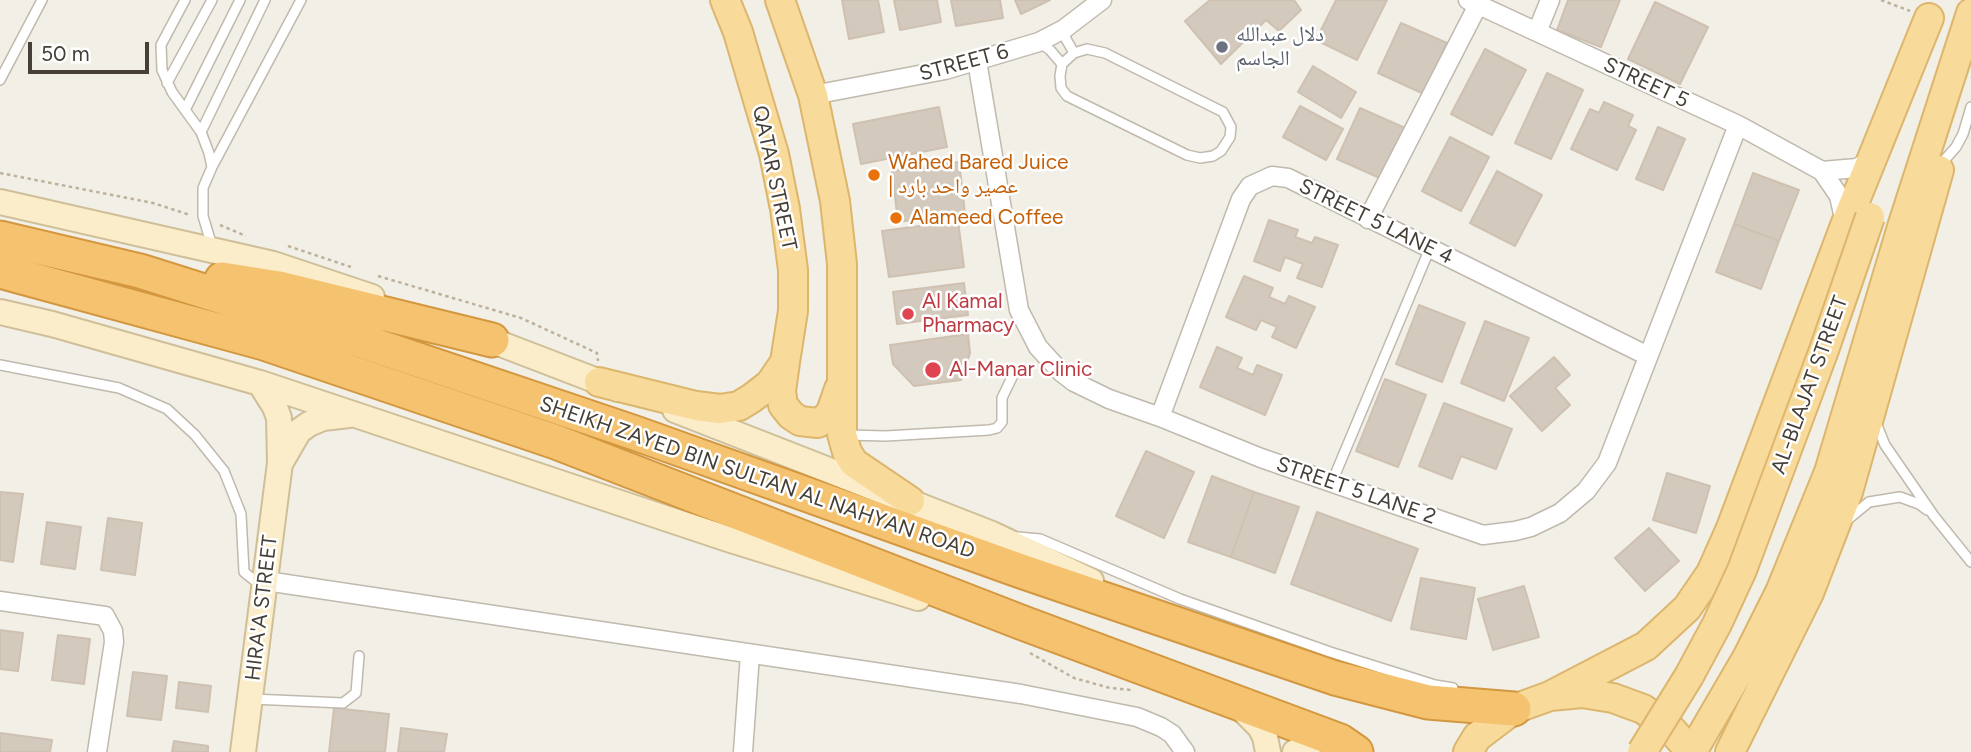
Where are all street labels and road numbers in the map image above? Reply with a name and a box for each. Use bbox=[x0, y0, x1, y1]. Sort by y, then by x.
street label: STREET 6 bbox=[917, 39, 1011, 87]
street label: STREET 5 bbox=[1599, 52, 1693, 114]
street label: QATAR STREET bbox=[746, 103, 802, 253]
street label: STREET 5 LANE 4 bbox=[1295, 174, 1457, 270]
street label: AL-BLAJAT STREET bbox=[1766, 293, 1854, 477]
street label: SHEIKH ZAYED BIN SULTAN AL NAHYAN ROAD bbox=[536, 391, 978, 565]
street label: STREET 5 LANE 2 bbox=[1273, 452, 1439, 530]
street label: HIRA'A STREET bbox=[241, 534, 283, 682]

